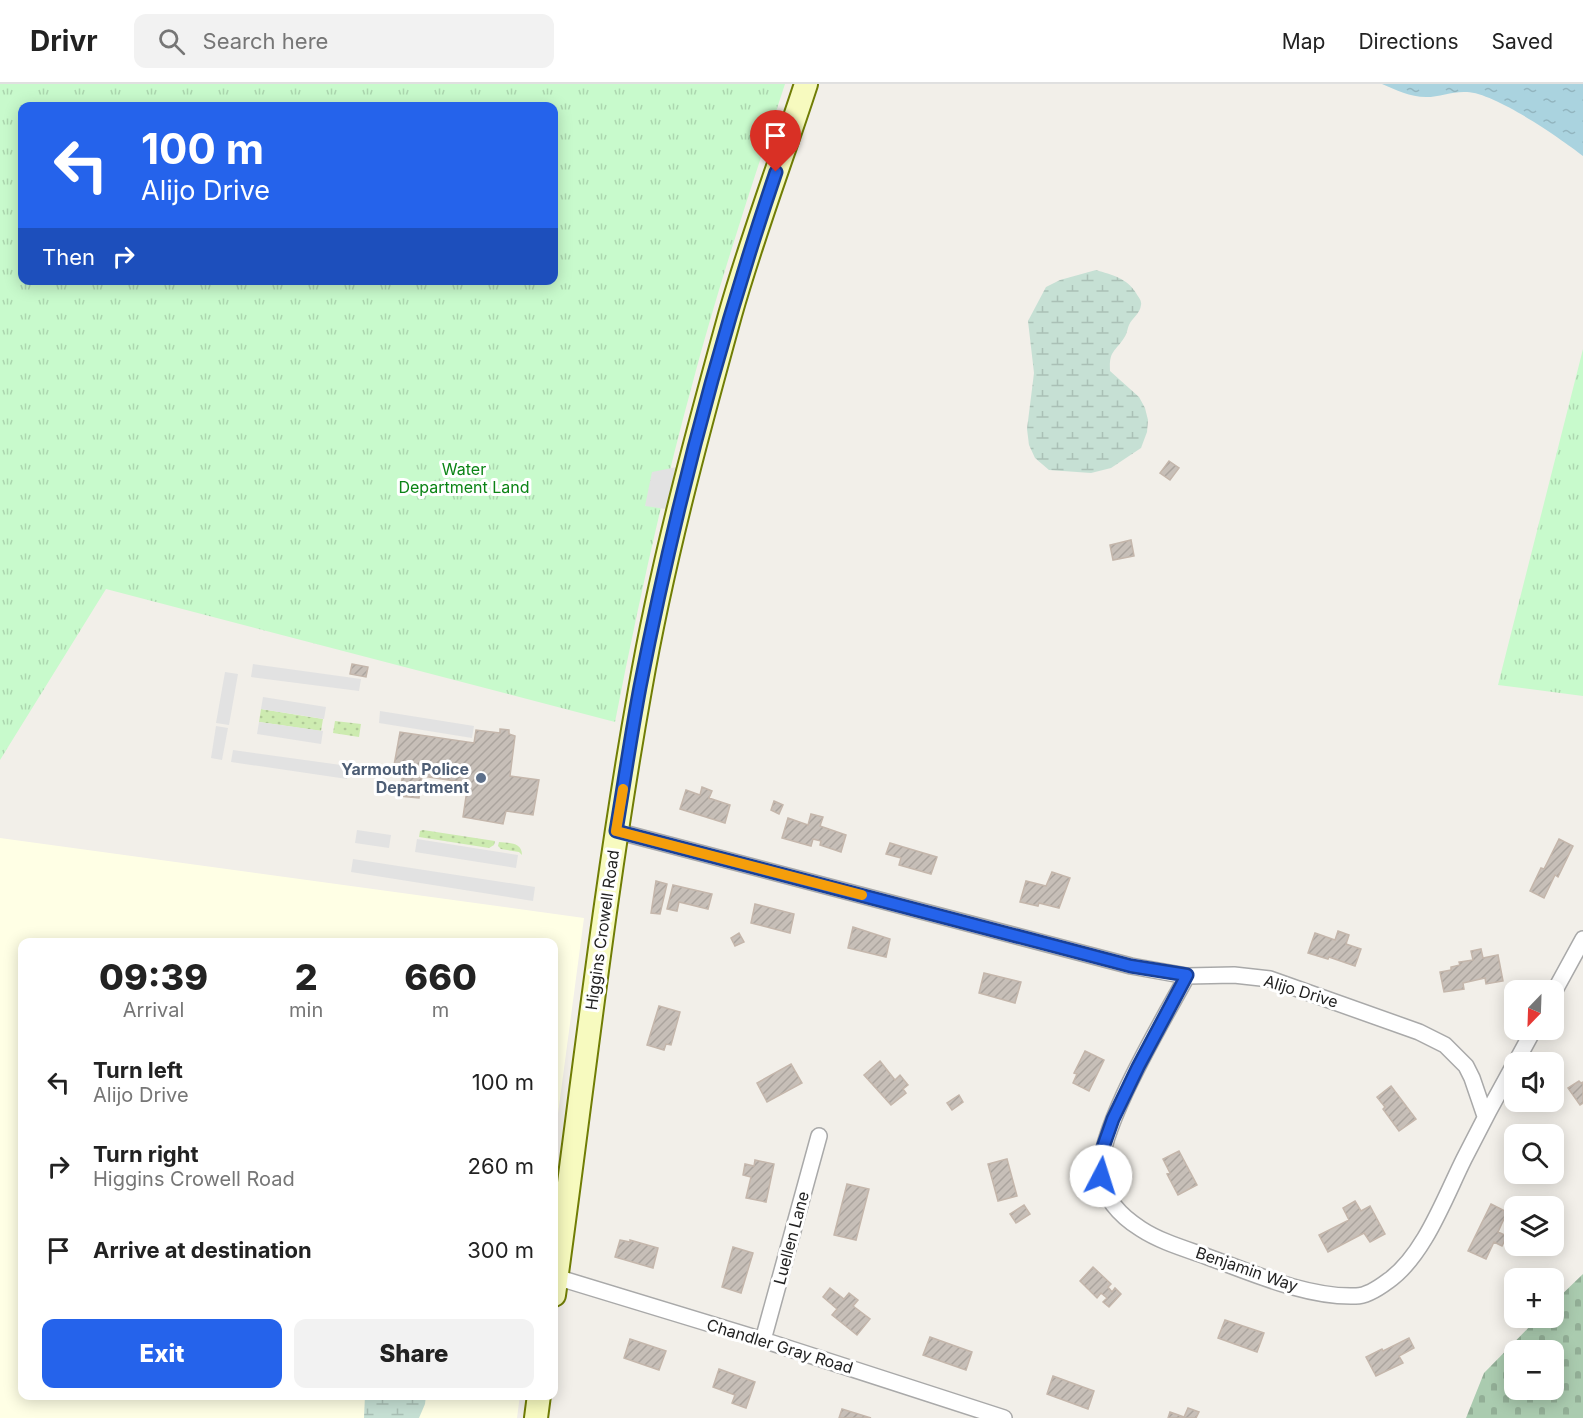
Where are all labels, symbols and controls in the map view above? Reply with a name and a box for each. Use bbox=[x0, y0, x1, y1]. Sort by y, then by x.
search box bbox=[134, 14, 554, 68]
text: Drivr bbox=[30, 24, 98, 58]
icon: search bbox=[155, 25, 188, 58]
text: Search here bbox=[203, 28, 328, 54]
text: Map bbox=[1282, 29, 1325, 54]
text: Directions bbox=[1358, 29, 1459, 54]
text: Saved bbox=[1492, 29, 1553, 54]
pin bbox=[750, 110, 801, 172]
icon: arrive bbox=[759, 119, 792, 152]
text: 100 m bbox=[141, 123, 264, 174]
icon: left bbox=[42, 126, 120, 204]
text: Alijo Drive bbox=[141, 174, 270, 207]
icon: right bbox=[107, 240, 140, 273]
text: Then bbox=[42, 244, 95, 270]
park label: Water Department Land bbox=[398, 459, 530, 497]
place label: Yarmouth Police Department bbox=[341, 759, 469, 797]
marker: Yarmouth Police Department bbox=[474, 771, 488, 785]
street label: Higgins Crowell Road bbox=[581, 849, 623, 1011]
text: 09:39 bbox=[99, 955, 208, 999]
text: 2 bbox=[295, 955, 318, 999]
text: 660 bbox=[404, 955, 477, 999]
street label: Alijo Drive bbox=[1262, 970, 1340, 1012]
north arrow bbox=[1504, 980, 1564, 1040]
map controls bbox=[1504, 980, 1564, 1400]
text: Arrival bbox=[123, 998, 184, 1022]
text: min bbox=[289, 998, 323, 1022]
text: m bbox=[432, 998, 449, 1022]
button: sound bbox=[1504, 1052, 1564, 1112]
text: Turn left bbox=[93, 1057, 183, 1083]
icon: left bbox=[42, 1066, 75, 1099]
text: 100 m bbox=[472, 1069, 534, 1095]
text: Alijo Drive bbox=[93, 1083, 189, 1107]
button: search bbox=[1504, 1124, 1564, 1184]
text: Turn right bbox=[93, 1141, 199, 1167]
position arrow bbox=[1069, 1144, 1133, 1208]
icon: right bbox=[42, 1150, 75, 1183]
text: 260 m bbox=[468, 1153, 534, 1179]
text: Higgins Crowell Road bbox=[93, 1167, 295, 1191]
street label: Luellen Lane bbox=[769, 1189, 813, 1287]
button: layers bbox=[1504, 1196, 1564, 1256]
icon: arrive bbox=[42, 1234, 75, 1267]
text: Arrive at destination bbox=[93, 1237, 312, 1263]
text: 300 m bbox=[467, 1237, 534, 1263]
street label: Benjamin Way bbox=[1193, 1242, 1301, 1296]
button: + bbox=[1504, 1268, 1564, 1328]
street label: Chandler Gray Road bbox=[704, 1314, 856, 1378]
button: Exit bbox=[42, 1319, 282, 1388]
button: Share bbox=[294, 1319, 534, 1388]
button: − bbox=[1504, 1340, 1564, 1400]

